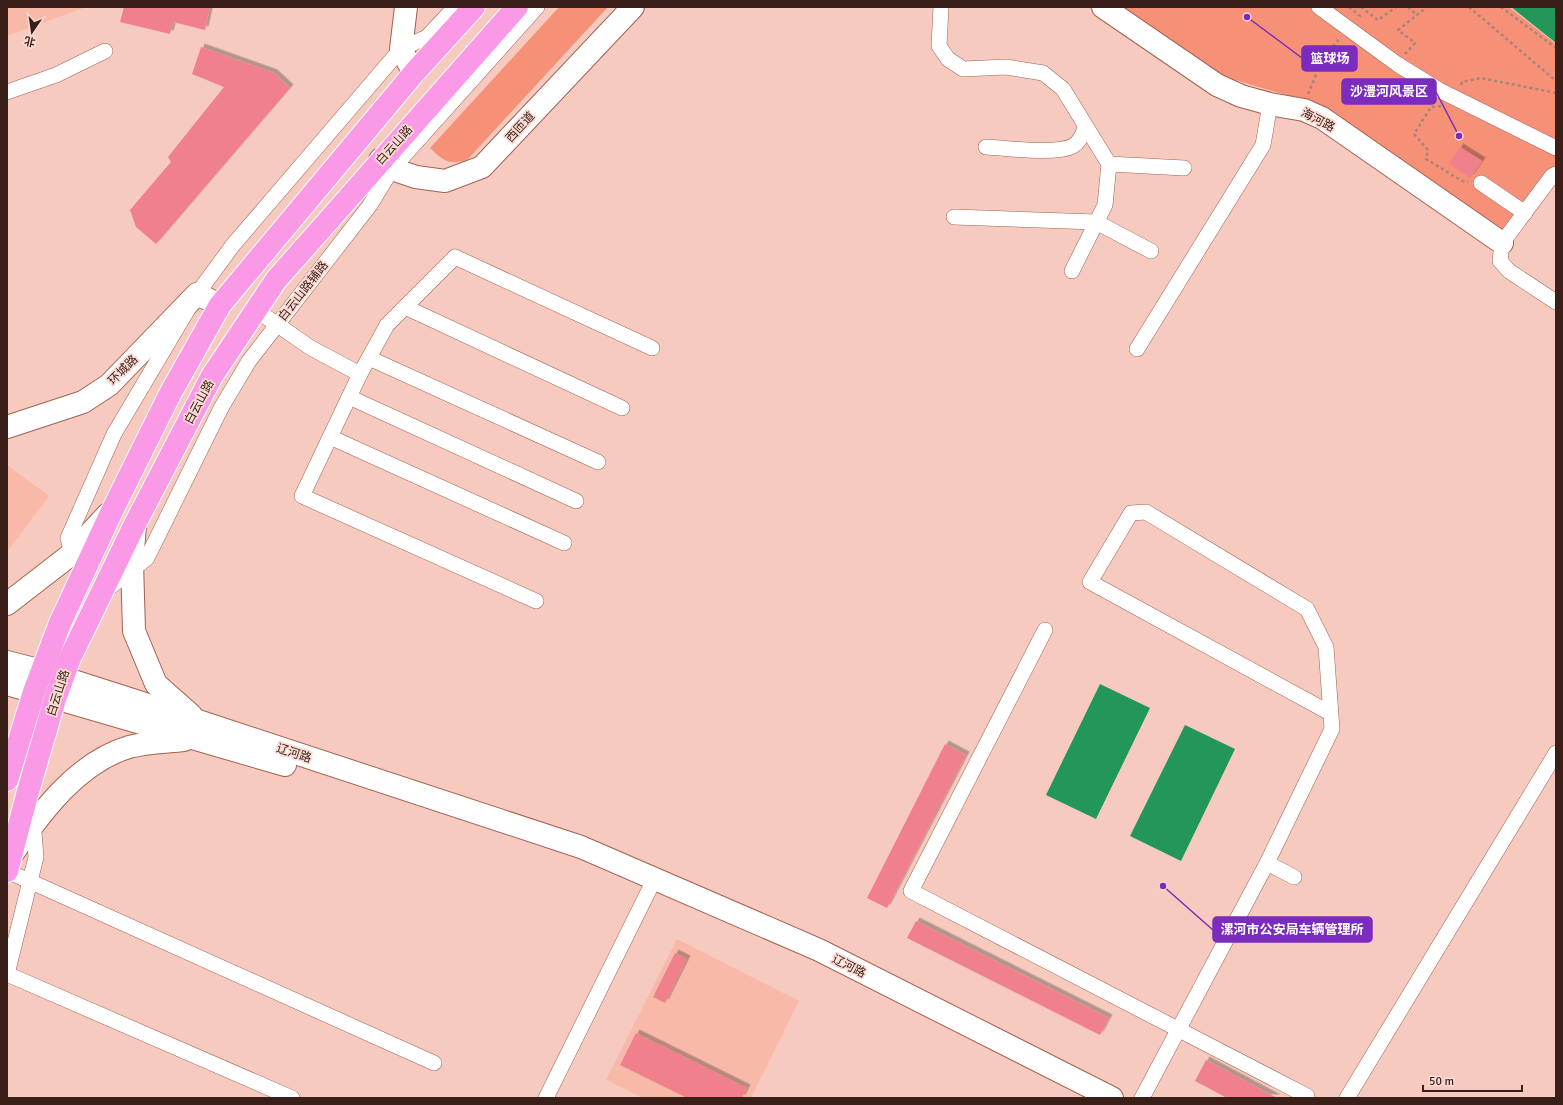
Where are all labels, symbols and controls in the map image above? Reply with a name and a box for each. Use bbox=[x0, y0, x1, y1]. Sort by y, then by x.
north arrow bbox=[12, 12, 52, 52]
text: 北 bbox=[23, 34, 37, 49]
callout: 篮球场 bbox=[1302, 46, 1357, 71]
text: 篮球场 bbox=[1310, 51, 1350, 67]
callout: 沙澧河风景区 bbox=[1342, 79, 1436, 104]
text: 沙澧河风景区 bbox=[1350, 84, 1428, 100]
street label: 海河路 bbox=[1298, 105, 1337, 136]
street label: 西匝道 bbox=[503, 109, 538, 146]
street label: 白云山路 bbox=[373, 122, 416, 168]
street label: 白云山路辅路 bbox=[275, 258, 331, 324]
street label: 环城路 bbox=[105, 352, 141, 388]
street label: 白云山路 bbox=[182, 378, 217, 427]
street label: 白云山路 bbox=[44, 668, 73, 718]
street label: 辽河路 bbox=[274, 741, 313, 766]
callout: 漯河市公安局车辆管理所 bbox=[1213, 917, 1372, 942]
text: 漯河市公安局车辆管理所 bbox=[1220, 922, 1364, 938]
street label: 辽河路 bbox=[829, 952, 868, 981]
scale bar bbox=[1423, 1067, 1522, 1093]
text: 50 m bbox=[1429, 1074, 1454, 1089]

